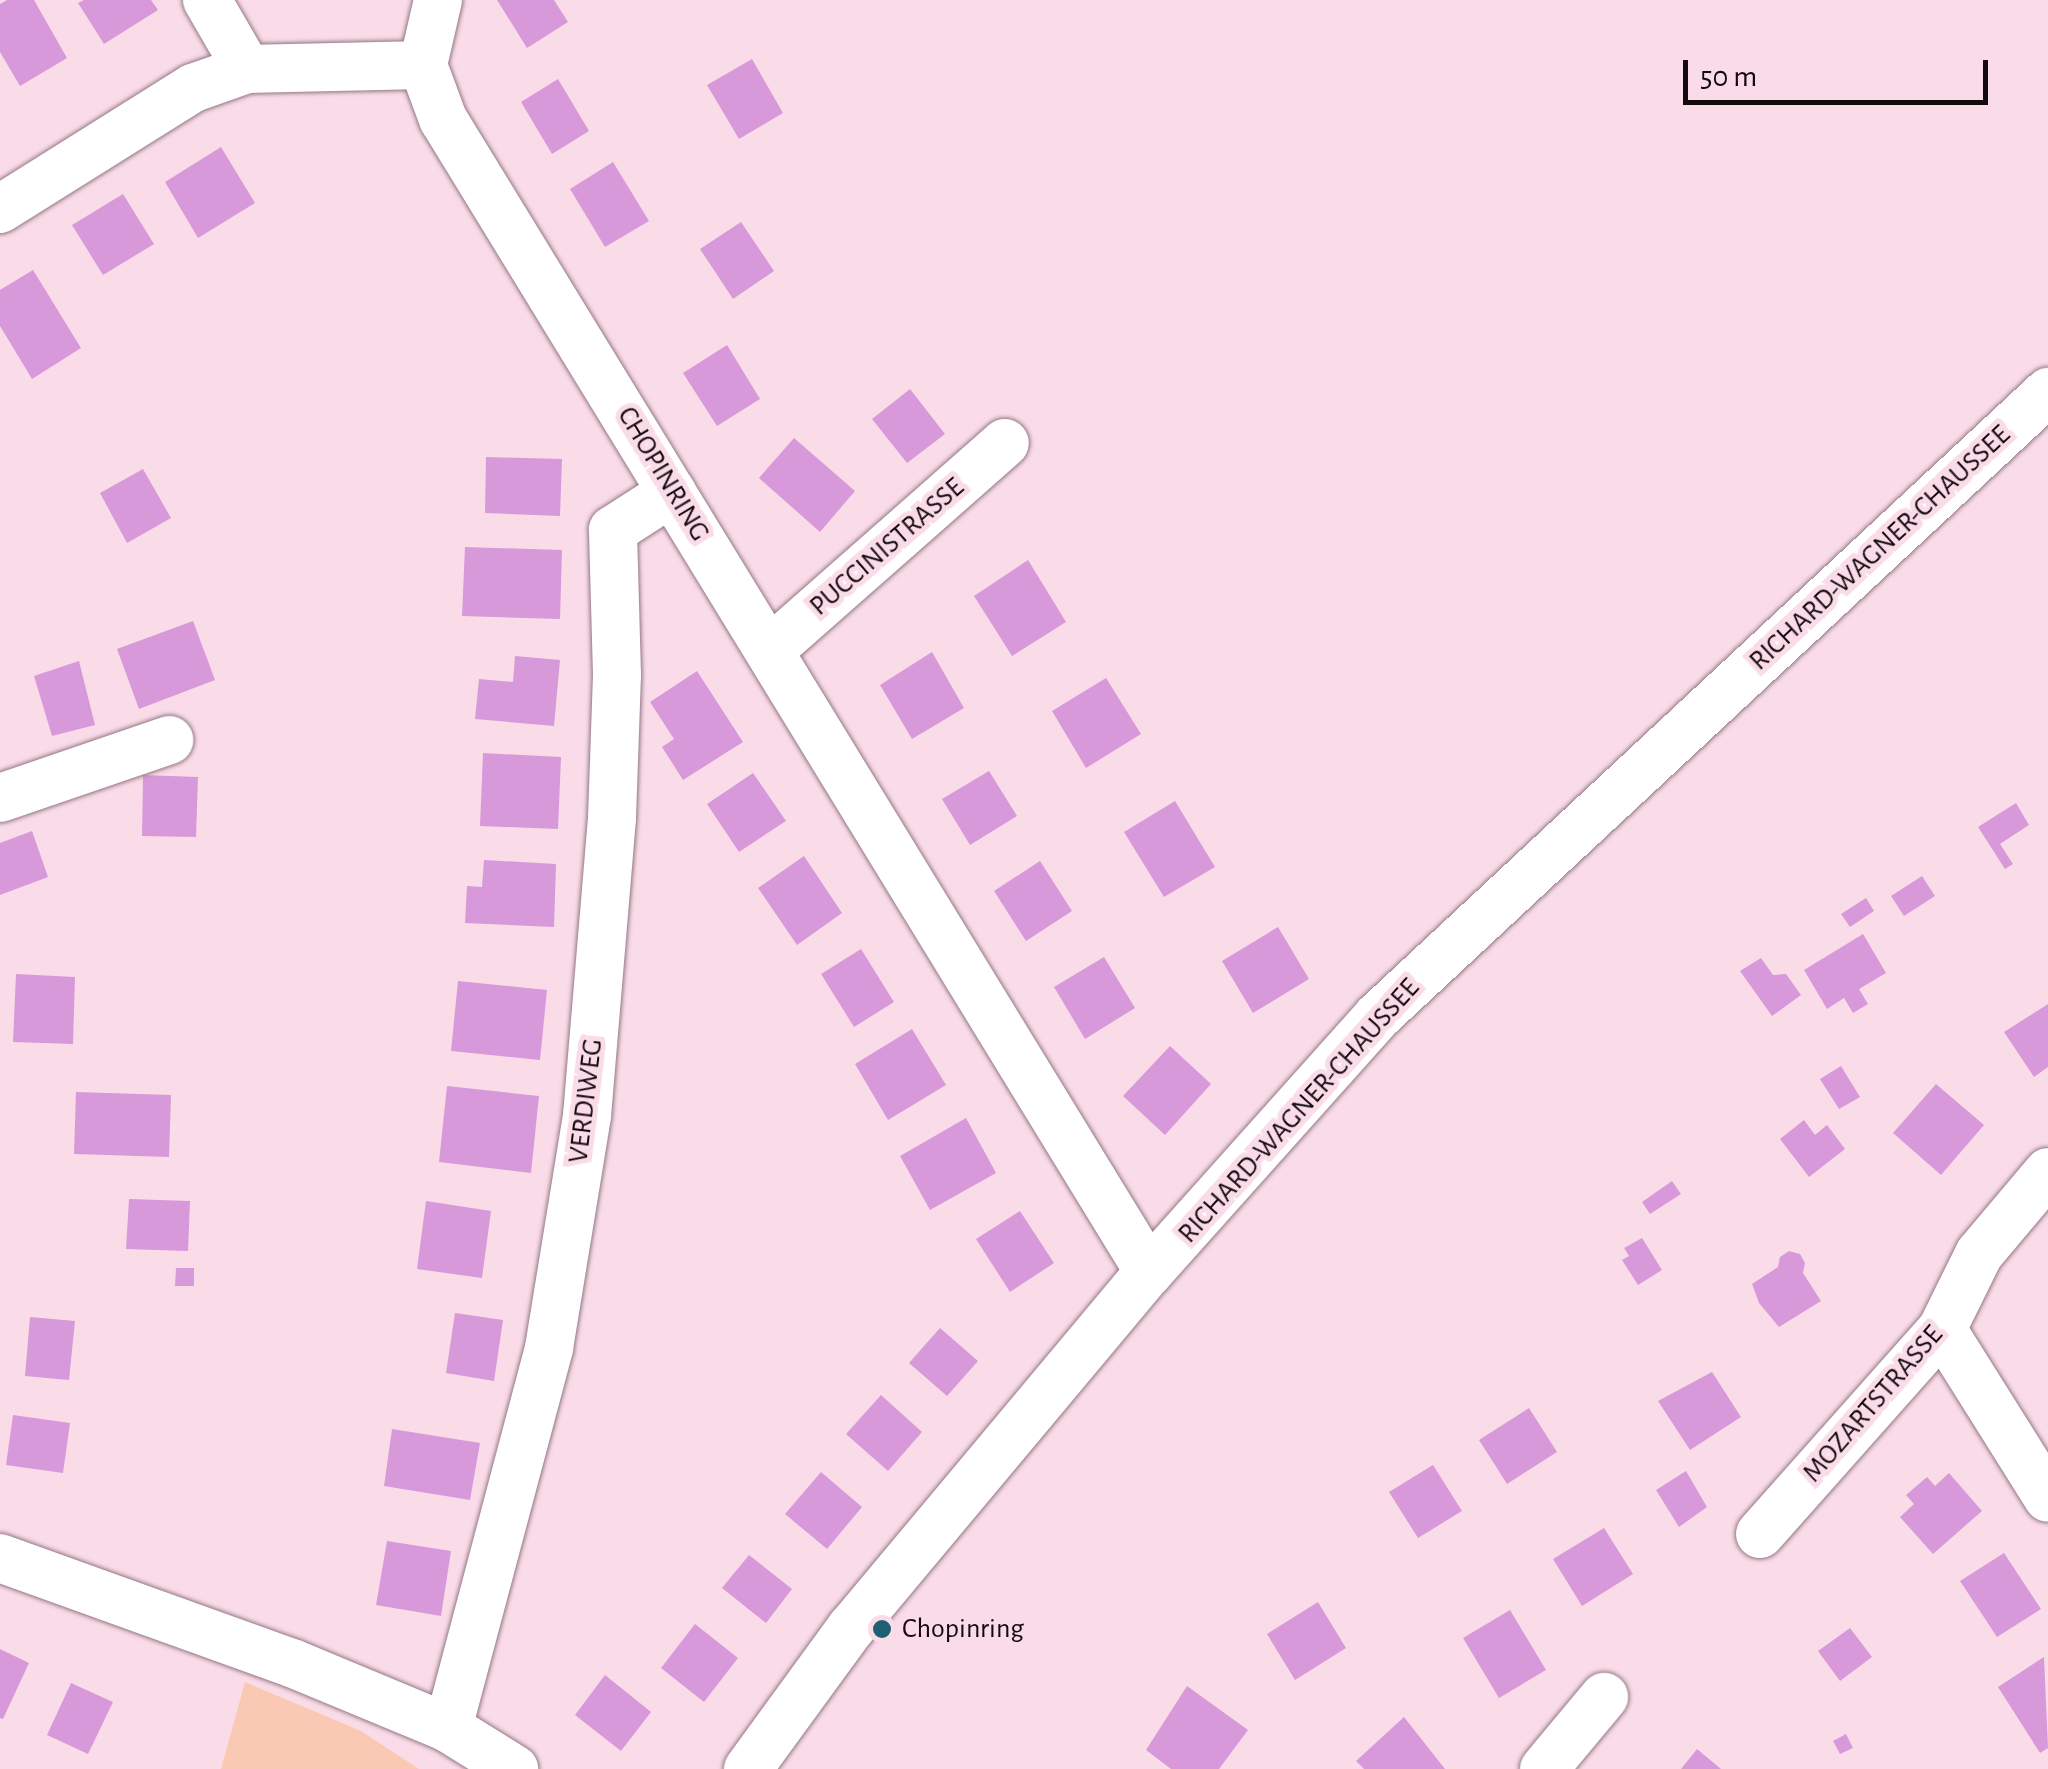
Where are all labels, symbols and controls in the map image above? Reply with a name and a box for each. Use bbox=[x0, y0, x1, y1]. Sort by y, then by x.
scale bar bbox=[1688, 40, 1993, 102]
text: 50 m bbox=[1700, 62, 1757, 92]
street label: CHOPINRING bbox=[610, 401, 716, 547]
street label: RICHARD-WAGNER-CHAUSSEE bbox=[1743, 418, 2017, 678]
street label: PUCCINISTRASSE bbox=[803, 471, 971, 623]
street label: RICHARD-WAGNER-CHAUSSEE bbox=[1171, 972, 1427, 1250]
street label: VERDIWEG bbox=[562, 1037, 610, 1165]
street label: MOZARTSTRASSE bbox=[1796, 1319, 1950, 1489]
place label: Chopinring bbox=[902, 1612, 1024, 1646]
marker: Chopinring bbox=[871, 1618, 893, 1640]

